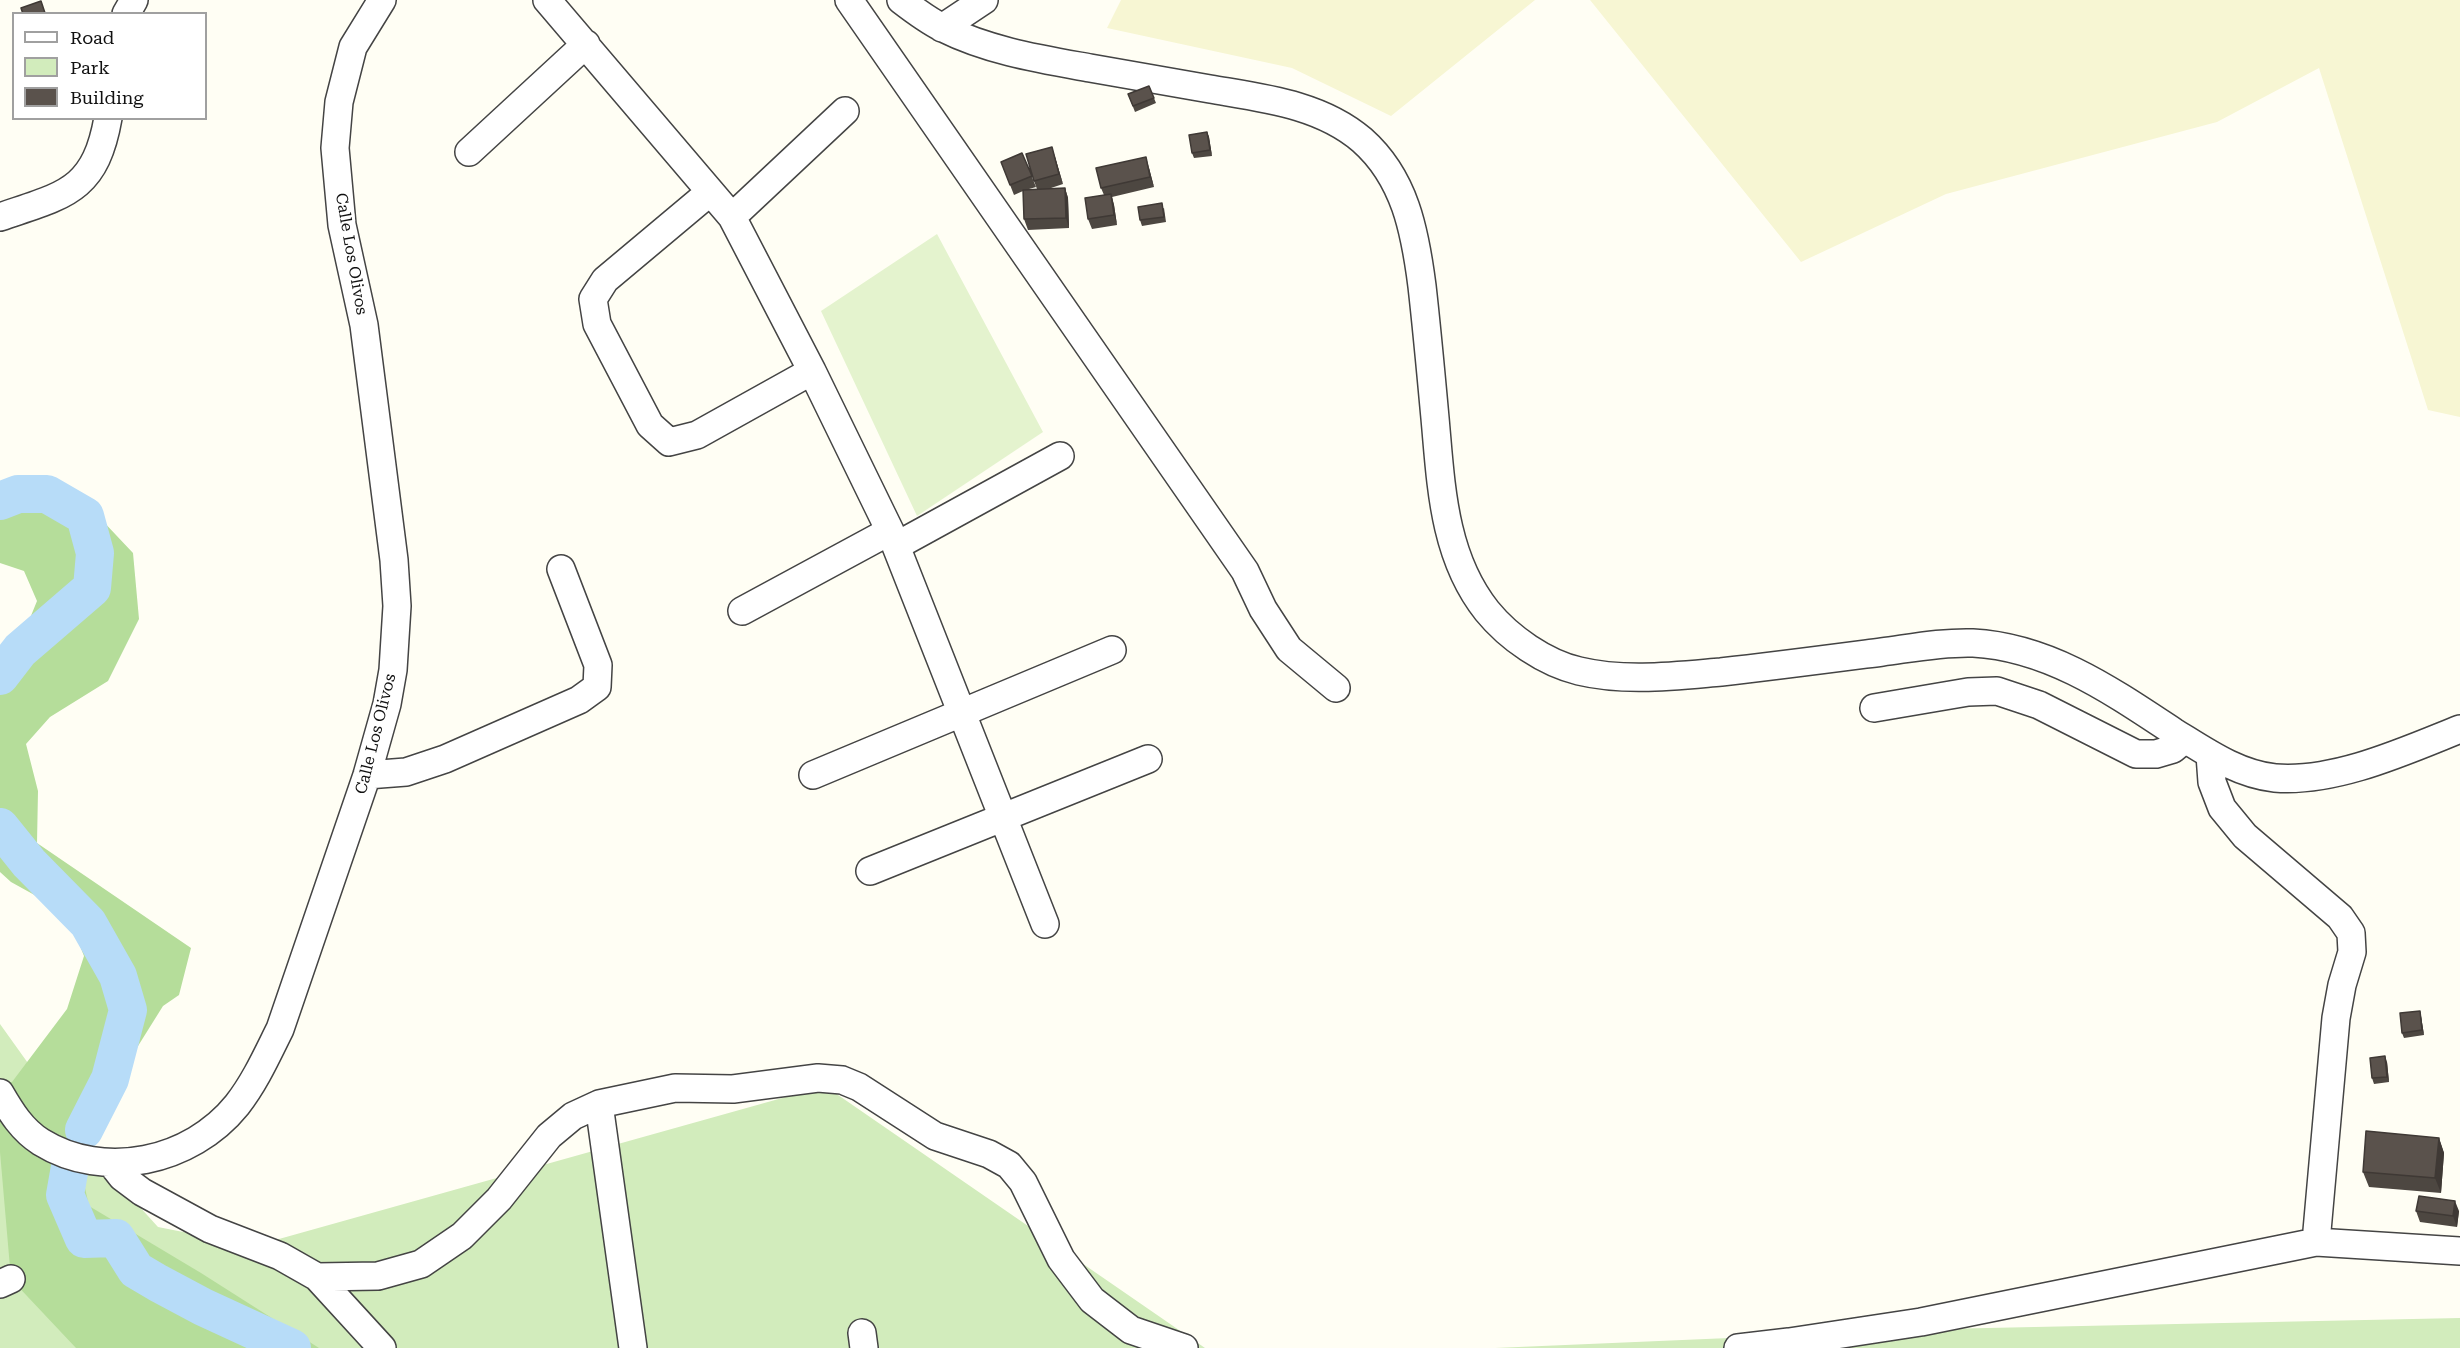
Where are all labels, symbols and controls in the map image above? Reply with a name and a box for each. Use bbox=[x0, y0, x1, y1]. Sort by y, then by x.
legend bbox=[12, 12, 207, 120]
text: Road bbox=[70, 27, 114, 48]
text: Park bbox=[70, 57, 110, 78]
text: Building bbox=[70, 87, 144, 108]
street label: Calle Los Olivos bbox=[331, 192, 371, 316]
street label: Calle Los Olivos bbox=[352, 672, 400, 796]

